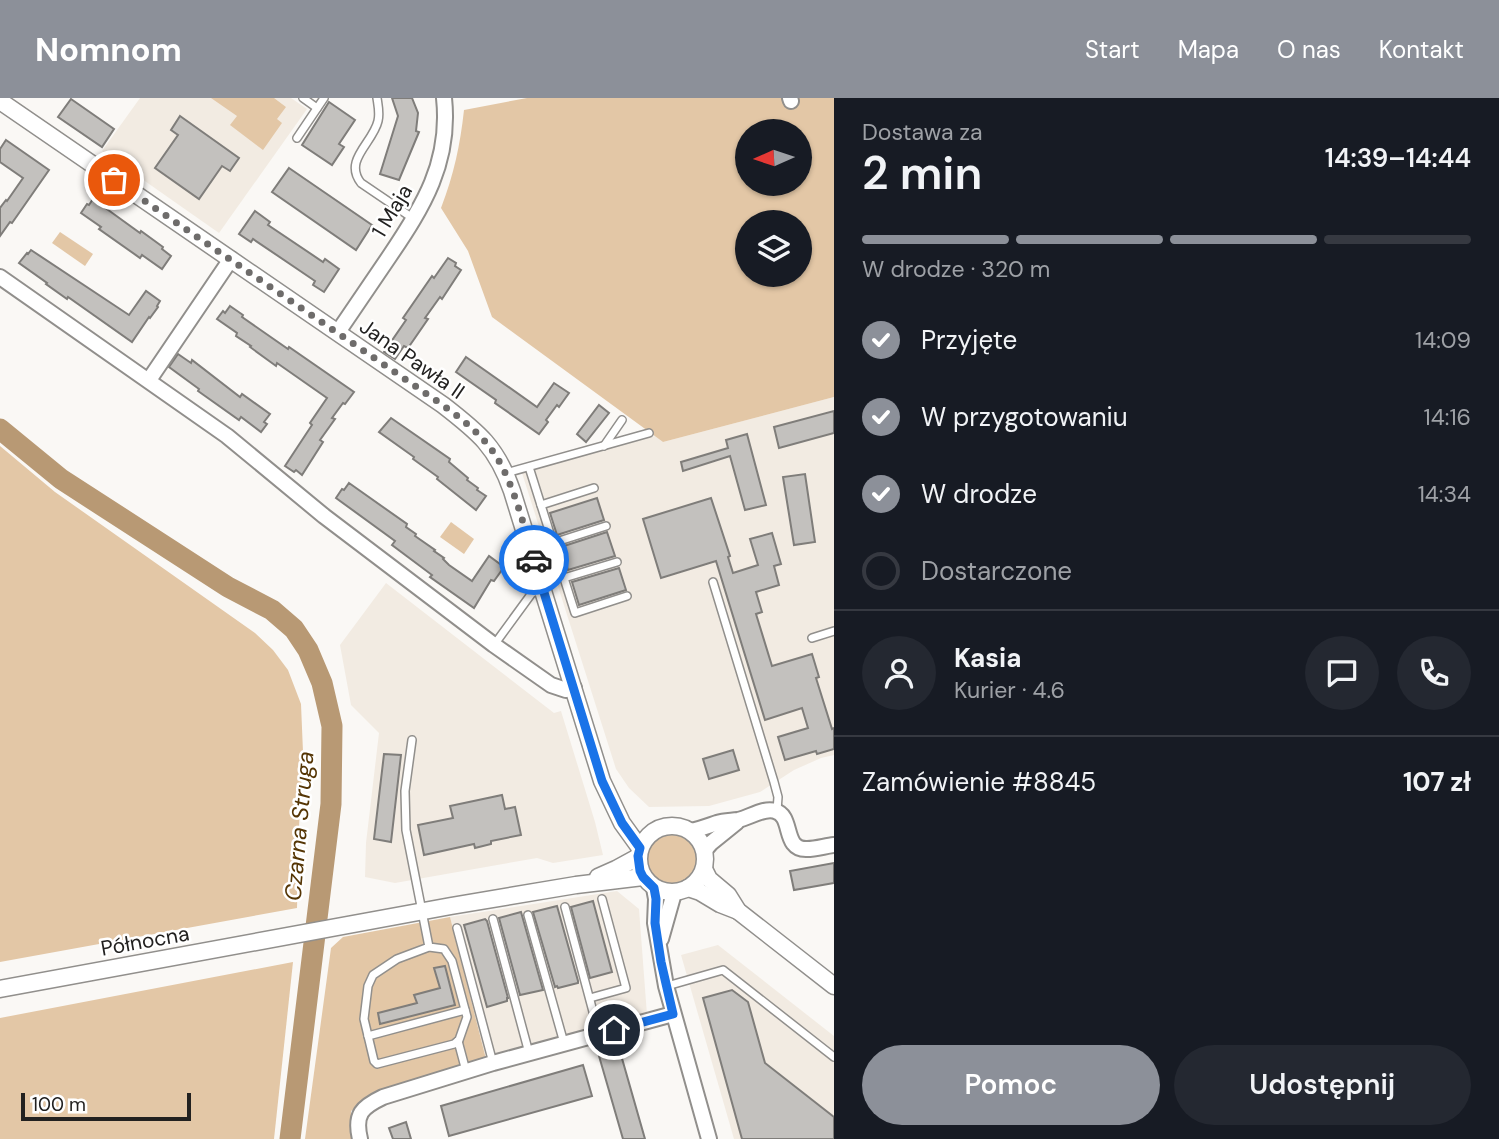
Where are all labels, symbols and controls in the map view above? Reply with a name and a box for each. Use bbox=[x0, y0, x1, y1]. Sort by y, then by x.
text: Nomnom bbox=[35, 28, 182, 71]
text: Start bbox=[1085, 34, 1140, 65]
text: Mapa bbox=[1178, 34, 1239, 65]
text: O nas bbox=[1277, 34, 1341, 65]
text: Kontakt bbox=[1379, 34, 1464, 65]
text: Dostawa za bbox=[862, 117, 983, 147]
north arrow bbox=[735, 119, 812, 196]
map controls bbox=[735, 119, 812, 287]
text: 14:39–14:44 bbox=[1325, 141, 1471, 175]
text: 2 min bbox=[862, 143, 982, 203]
pin bbox=[84, 150, 144, 210]
icon: bag bbox=[95, 161, 133, 199]
street label: 1 Maja bbox=[365, 179, 419, 243]
button: layers bbox=[735, 210, 812, 287]
text: W drodze · 320 m bbox=[862, 254, 1050, 284]
street label: Jana Pawła II bbox=[354, 313, 470, 405]
icon: check bbox=[862, 321, 900, 359]
text: Przyjęte bbox=[921, 323, 1017, 357]
text: 14:09 bbox=[1415, 325, 1471, 355]
icon: check bbox=[862, 398, 900, 436]
text: W przygotowaniu bbox=[921, 400, 1128, 434]
text: 14:16 bbox=[1424, 402, 1471, 432]
icon: check bbox=[862, 475, 900, 513]
text: W drodze bbox=[921, 477, 1037, 511]
text: 14:34 bbox=[1418, 479, 1471, 509]
courier bbox=[499, 525, 569, 595]
icon: car bbox=[515, 541, 553, 579]
text: Dostarczone bbox=[921, 554, 1072, 588]
button: person bbox=[862, 636, 936, 710]
button: chat bbox=[1305, 636, 1379, 710]
button: phone bbox=[1397, 636, 1471, 710]
text: Kasia bbox=[954, 641, 1021, 675]
text: Kurier · 4.6 bbox=[954, 675, 1065, 705]
water label: Czarna Struga bbox=[278, 750, 320, 902]
text: Zamówienie #8845 bbox=[862, 765, 1096, 799]
text: 107 zł bbox=[1403, 765, 1471, 799]
street label: Północna bbox=[99, 919, 191, 963]
pin bbox=[584, 1000, 644, 1060]
icon: home bbox=[595, 1011, 633, 1049]
button: Pomoc bbox=[862, 1045, 1160, 1125]
button: Udostępnij bbox=[1174, 1045, 1471, 1125]
scale bar bbox=[21, 1090, 191, 1122]
text: 100 m bbox=[32, 1092, 86, 1117]

